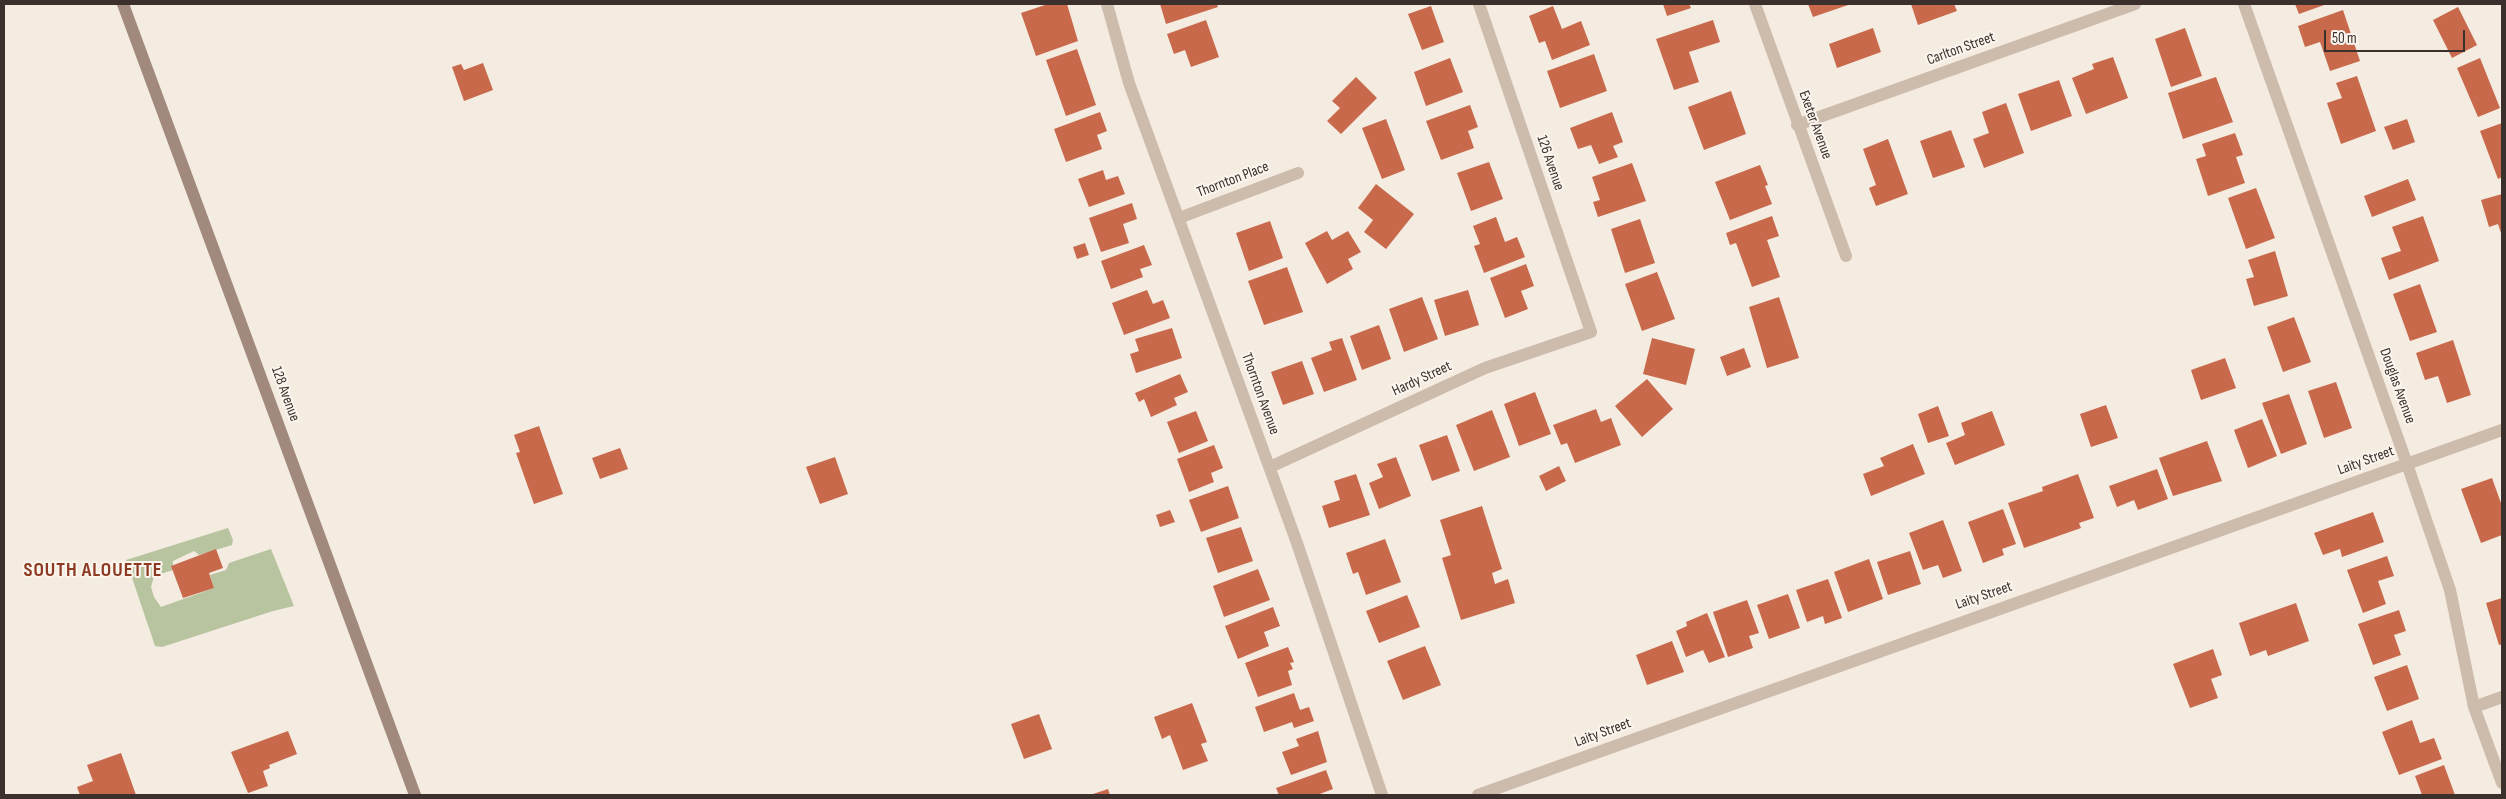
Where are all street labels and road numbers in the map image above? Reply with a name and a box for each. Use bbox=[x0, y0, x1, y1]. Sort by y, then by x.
street label: Carlton Street bbox=[1925, 28, 1997, 70]
street label: Exeter Avenue bbox=[1794, 88, 1836, 162]
street label: 126 Avenue bbox=[1532, 133, 1568, 193]
street label: Thornton Place bbox=[1194, 158, 1272, 202]
street label: Douglas Avenue bbox=[2375, 346, 2419, 426]
street label: Thornton Avenue bbox=[1237, 351, 1283, 437]
street label: Hardy Street bbox=[1389, 357, 1455, 401]
street label: 128 Avenue bbox=[267, 364, 303, 424]
street label: Laity Street bbox=[2335, 443, 2397, 479]
street label: Laity Street bbox=[1953, 578, 2015, 614]
street label: Laity Street bbox=[1572, 715, 1634, 751]

